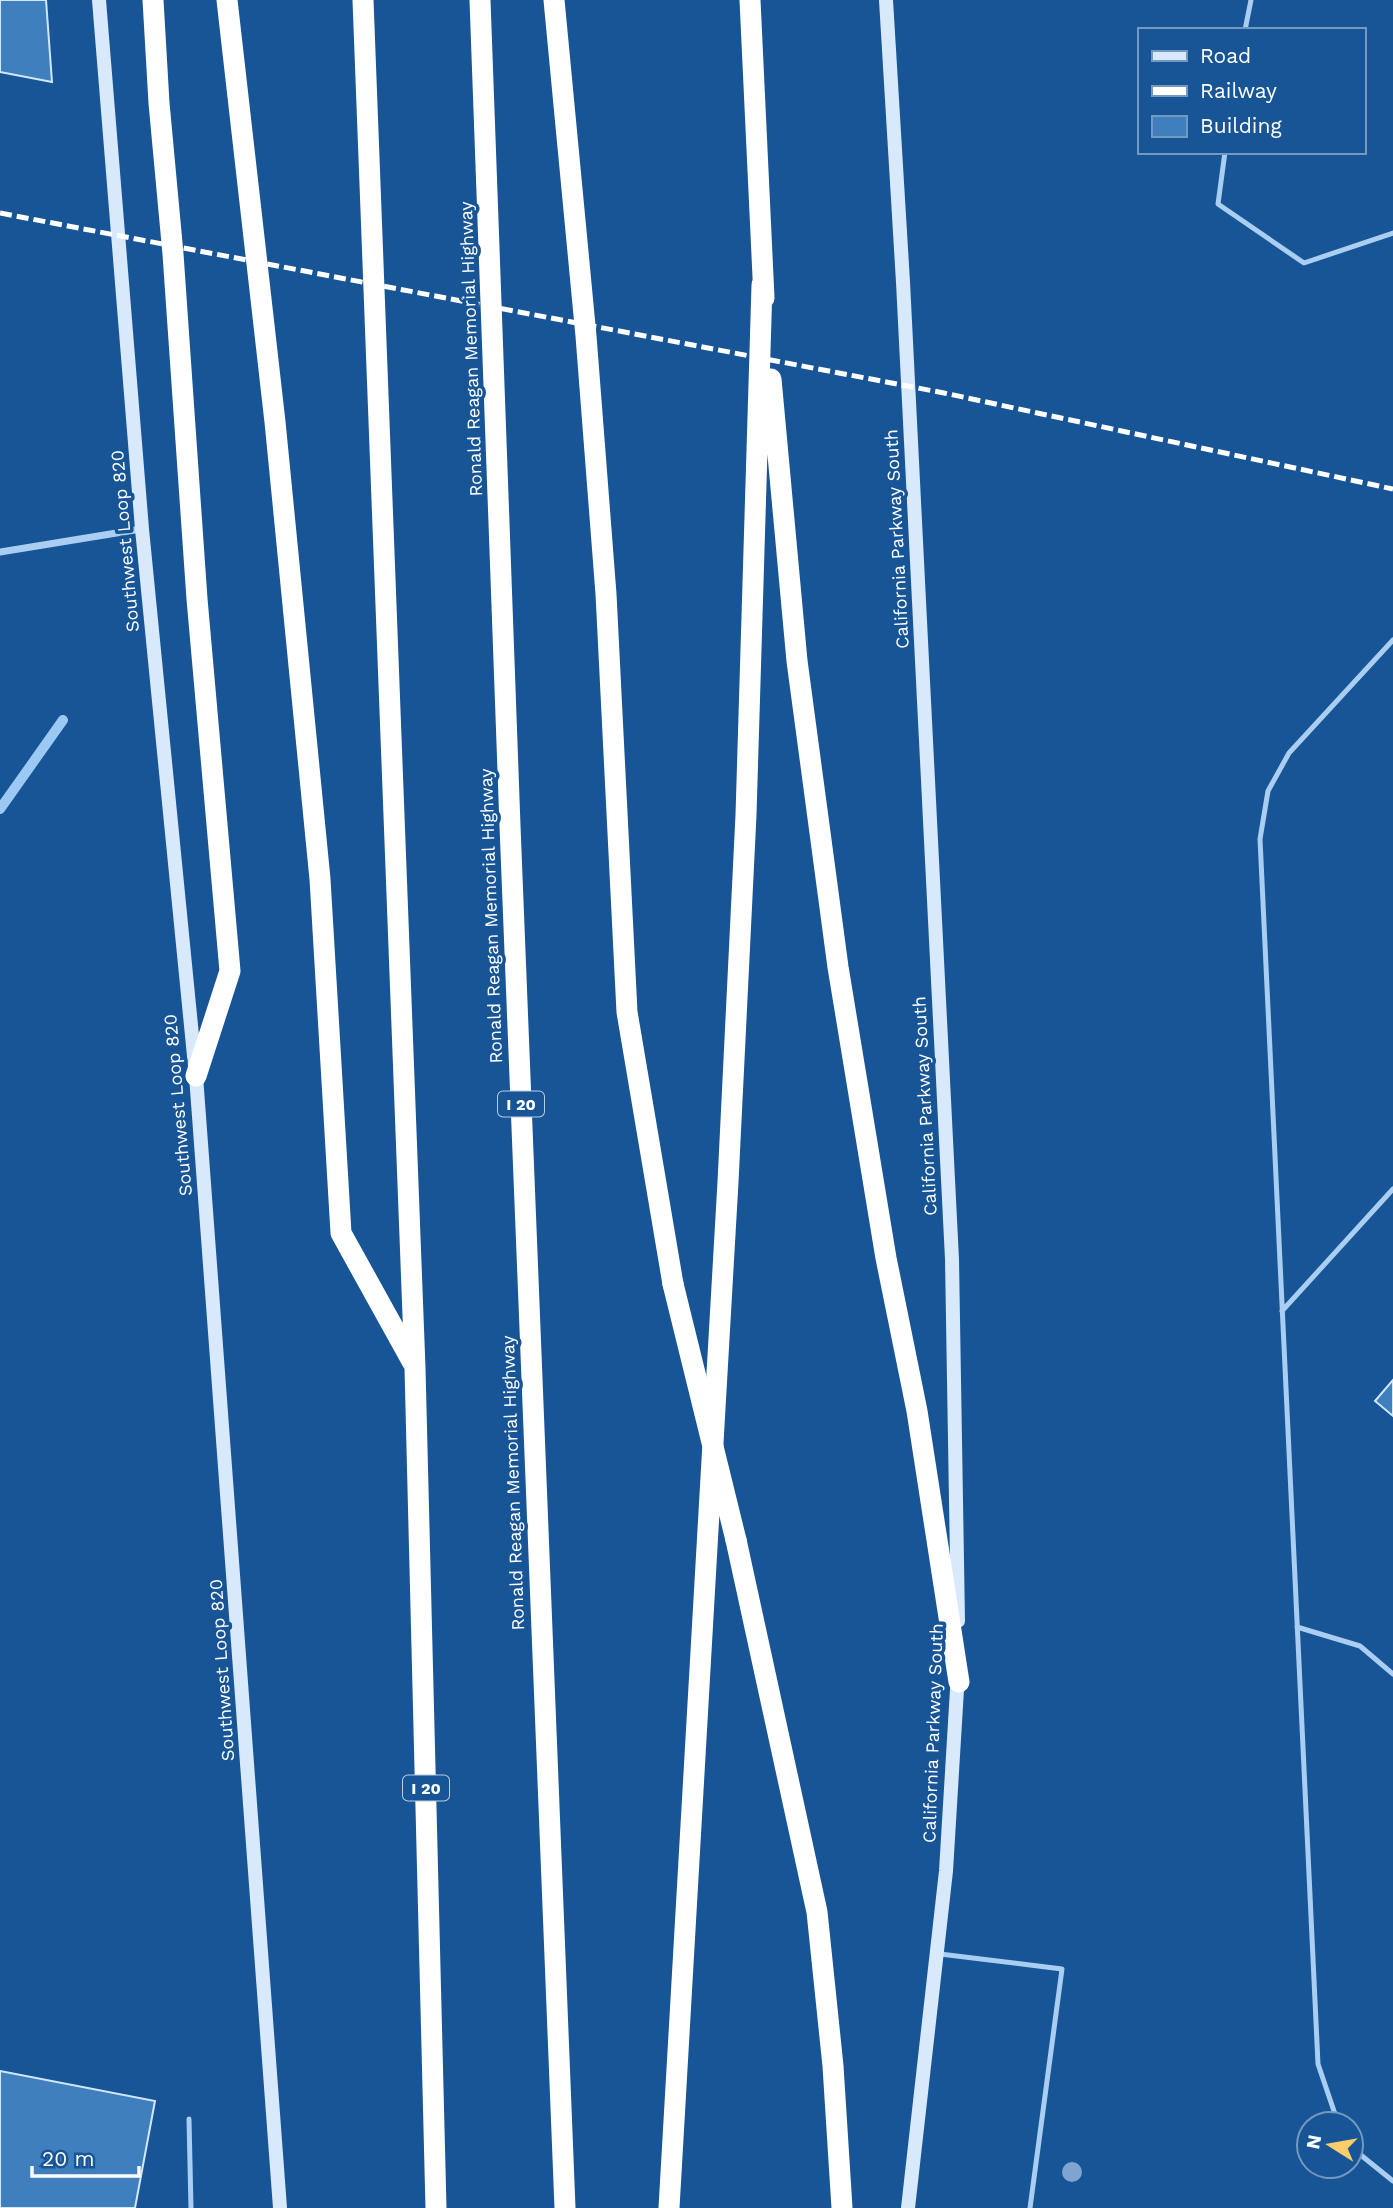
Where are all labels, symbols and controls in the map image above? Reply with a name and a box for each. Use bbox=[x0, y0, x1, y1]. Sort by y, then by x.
legend bbox=[1138, 28, 1365, 154]
text: Road bbox=[1200, 43, 1251, 68]
text: Railway bbox=[1200, 78, 1277, 103]
text: Building bbox=[1200, 113, 1282, 138]
street label: Ronald Reagan Memorial Highway bbox=[455, 200, 486, 497]
street label: California Parkway South bbox=[880, 429, 913, 649]
street label: Southwest Loop 820 bbox=[106, 449, 143, 633]
street label: Ronald Reagan Memorial Highway bbox=[475, 767, 506, 1064]
street label: California Parkway South bbox=[908, 996, 941, 1216]
street label: Southwest Loop 820 bbox=[159, 1013, 196, 1197]
road number: I 20 bbox=[498, 1092, 544, 1116]
street label: Ronald Reagan Memorial Highway bbox=[497, 1334, 528, 1631]
street label: Southwest Loop 820 bbox=[205, 1578, 238, 1762]
street label: California Parkway South bbox=[918, 1623, 947, 1843]
road number: I 20 bbox=[403, 1776, 449, 1800]
north arrow bbox=[1295, 2110, 1365, 2180]
text: N bbox=[1301, 2133, 1326, 2151]
scale bar bbox=[32, 2134, 138, 2178]
text: 20 m bbox=[42, 2146, 94, 2171]

